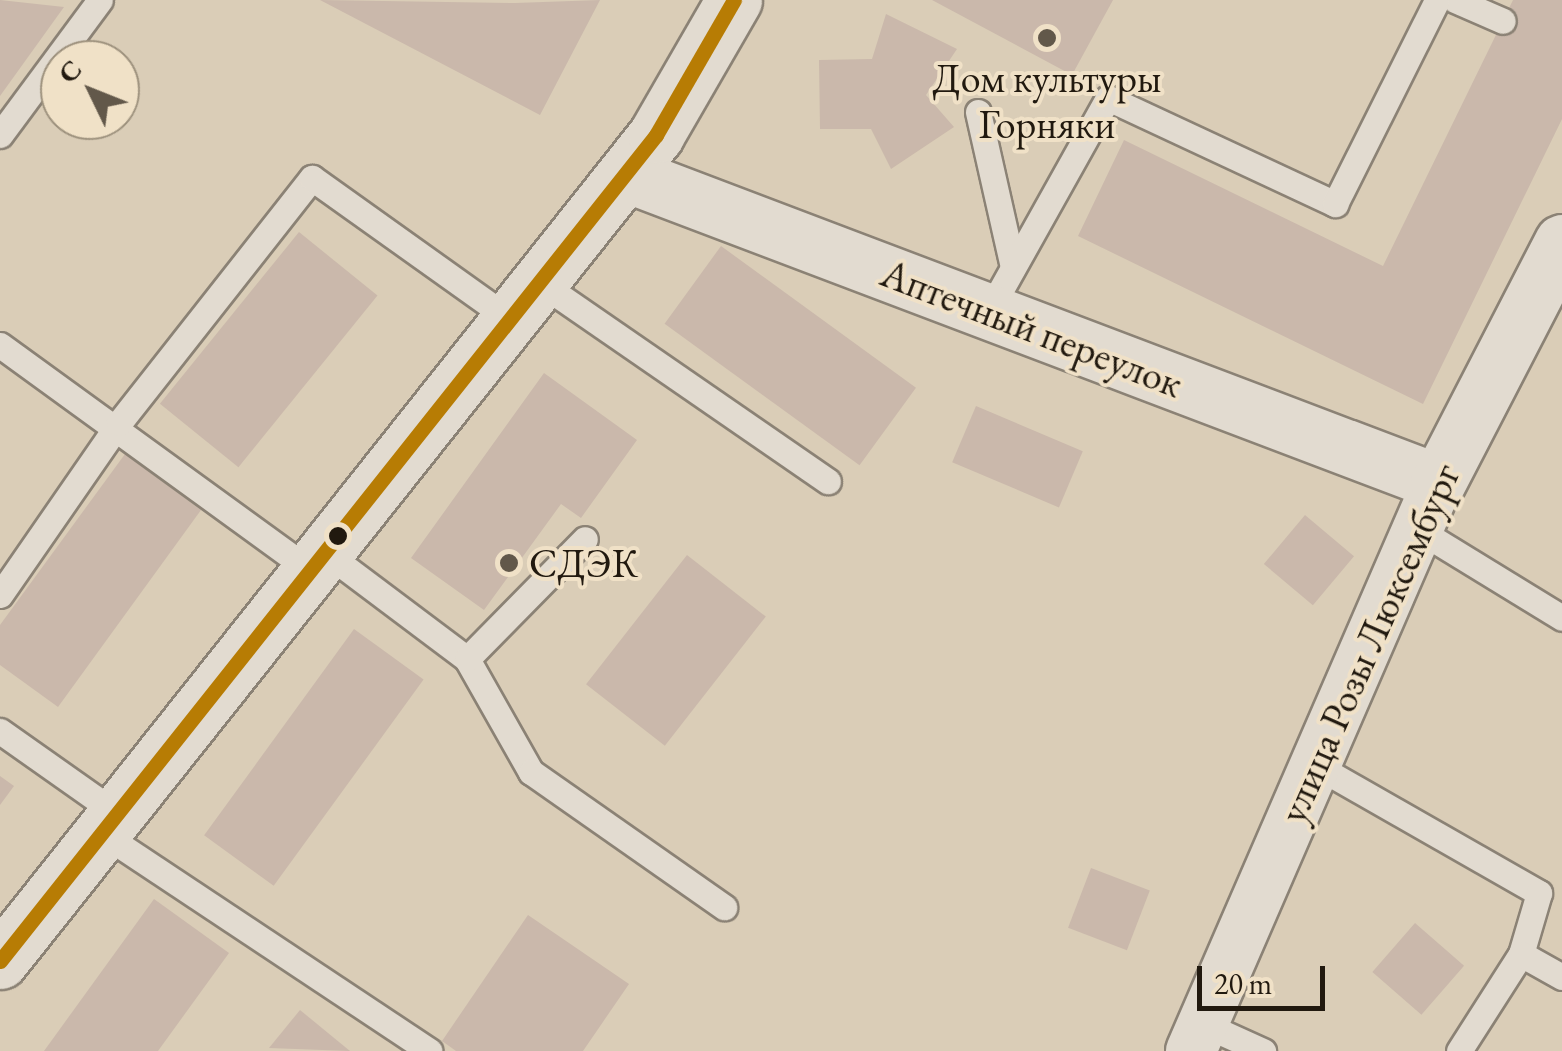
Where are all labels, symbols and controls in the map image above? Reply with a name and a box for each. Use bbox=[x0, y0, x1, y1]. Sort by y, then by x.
marker: Дом культуры Горняки bbox=[1036, 27, 1058, 49]
north arrow bbox=[40, 40, 140, 140]
text: С bbox=[50, 51, 89, 90]
place label: Дом культуры Горняки bbox=[933, 54, 1161, 148]
street label: Аптечный переулок bbox=[875, 248, 1189, 408]
street label: улица Розы Люксембург bbox=[1268, 456, 1470, 830]
unlabelled marker bbox=[328, 526, 348, 546]
place label: СДЭК bbox=[529, 539, 638, 587]
marker: СДЭК bbox=[498, 552, 520, 574]
scale bar bbox=[1202, 946, 1330, 1008]
text: 20 m bbox=[1214, 964, 1272, 1003]

